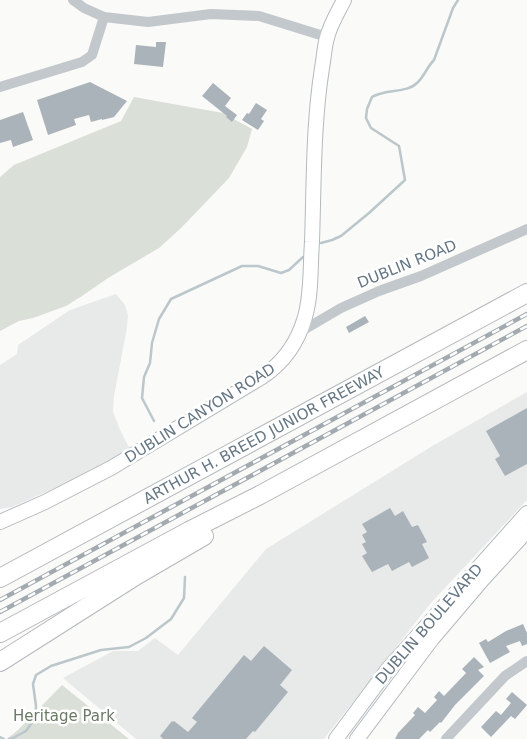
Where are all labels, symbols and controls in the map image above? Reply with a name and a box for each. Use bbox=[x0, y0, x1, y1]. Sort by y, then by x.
street label: DUBLIN ROAD bbox=[355, 236, 459, 292]
street label: DUBLIN CANYON ROAD bbox=[122, 359, 278, 467]
street label: ARTHUR H. BREED JUNIOR FREEWAY bbox=[140, 362, 388, 508]
street label: DUBLIN BOULEVARD bbox=[372, 560, 486, 688]
park label: Heritage Park bbox=[13, 707, 115, 725]

